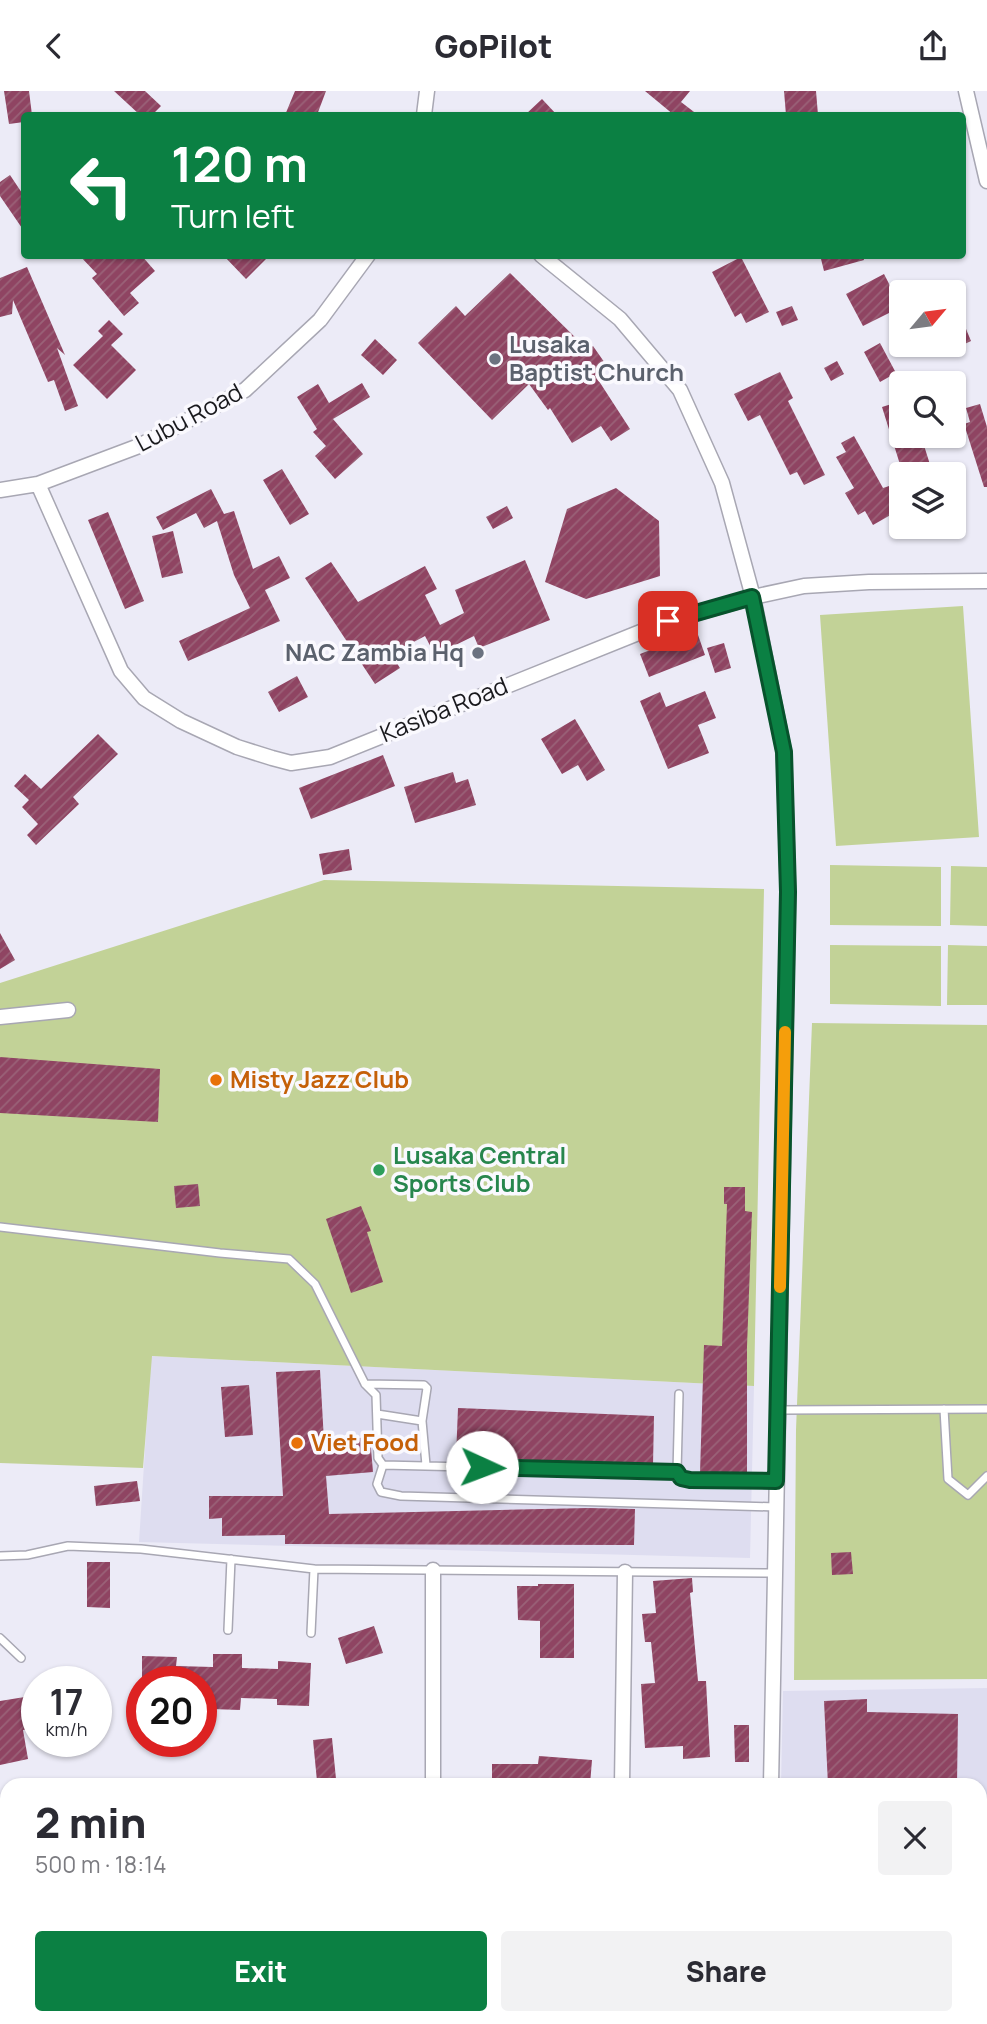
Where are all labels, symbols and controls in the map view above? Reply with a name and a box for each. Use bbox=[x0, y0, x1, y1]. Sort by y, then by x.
text: GoPilot bbox=[435, 24, 552, 68]
icon: back bbox=[35, 27, 73, 65]
icon: share bbox=[914, 27, 952, 65]
text: 120 m bbox=[171, 130, 308, 197]
icon: left bbox=[56, 140, 147, 231]
text: Turn left bbox=[171, 194, 295, 238]
north arrow bbox=[889, 280, 966, 357]
map controls bbox=[889, 280, 966, 539]
place label: Lusaka Baptist Church bbox=[509, 327, 684, 388]
marker: Lusaka Baptist Church bbox=[487, 351, 503, 367]
button: search bbox=[889, 371, 966, 448]
street label: Lubu Road bbox=[129, 375, 248, 459]
button: layers bbox=[889, 462, 966, 539]
pin bbox=[638, 591, 698, 651]
icon: arrive bbox=[649, 602, 687, 640]
place label: NAC Zambia Hq bbox=[285, 635, 464, 668]
marker: NAC Zambia Hq bbox=[470, 645, 486, 661]
street label: Kasiba Road bbox=[375, 668, 512, 749]
place label: Misty Jazz Club bbox=[230, 1062, 409, 1095]
marker: Misty Jazz Club bbox=[208, 1072, 224, 1088]
place label: Lusaka Central Sports Club bbox=[393, 1138, 566, 1199]
marker: Lusaka Central Sports Club bbox=[371, 1162, 387, 1178]
place label: Viet Food bbox=[311, 1425, 419, 1458]
position arrow bbox=[445, 1430, 519, 1504]
marker: Viet Food bbox=[289, 1435, 305, 1451]
speed limit sign: 20 bbox=[126, 1666, 217, 1757]
text: 17 bbox=[49, 1678, 84, 1726]
text: km/h bbox=[46, 1717, 87, 1741]
text: 2 min bbox=[35, 1793, 146, 1851]
button: close bbox=[878, 1801, 952, 1875]
text: 500 m · 18:14 bbox=[35, 1848, 167, 1880]
button: Exit bbox=[35, 1931, 487, 2011]
button: Share bbox=[501, 1931, 952, 2011]

